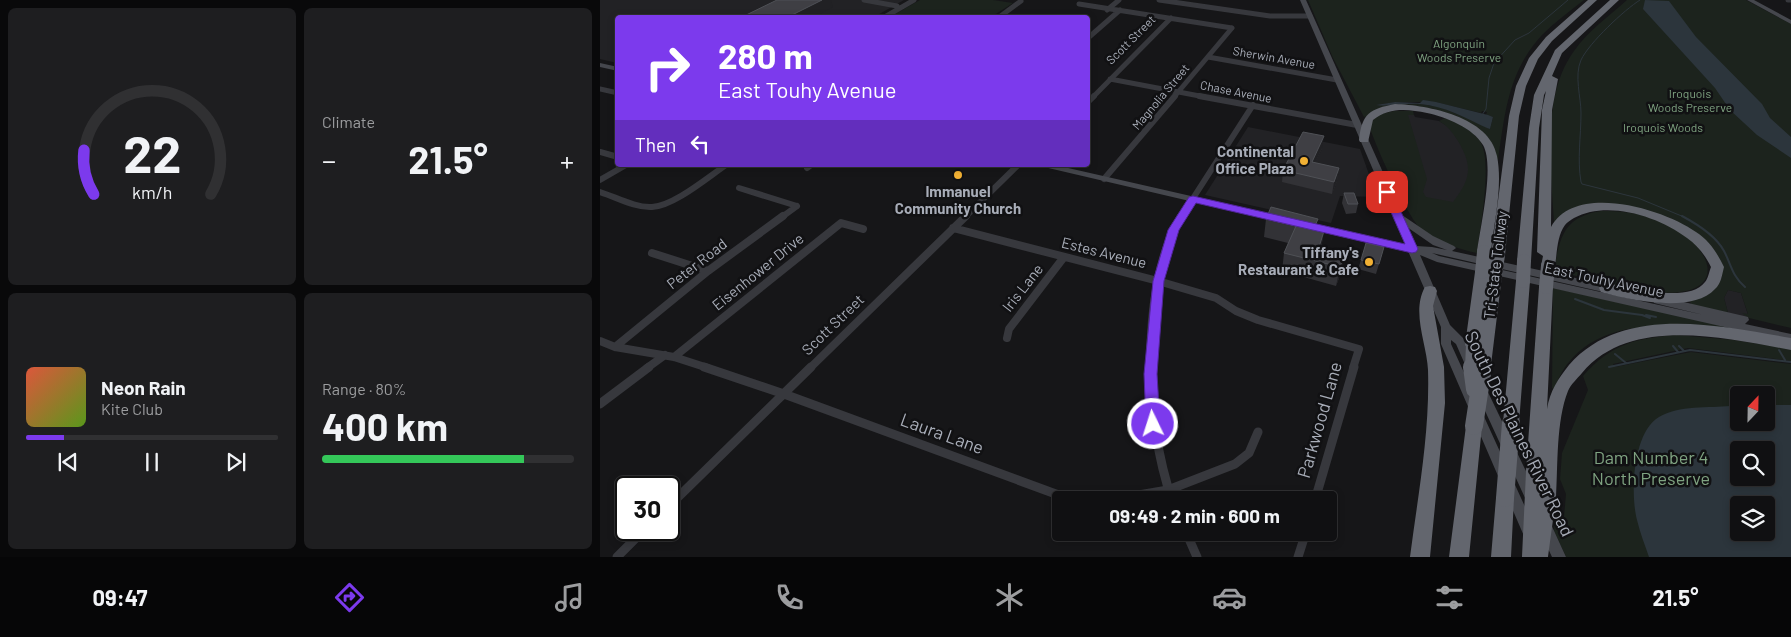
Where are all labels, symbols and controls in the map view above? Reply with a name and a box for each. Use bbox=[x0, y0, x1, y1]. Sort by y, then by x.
street label: Scott Street bbox=[1103, 12, 1158, 67]
text: 280 m bbox=[718, 34, 813, 76]
icon: right bbox=[635, 35, 700, 100]
park label: Algonquin Woods Preserve bbox=[1417, 36, 1501, 64]
street label: Sherwin Avenue bbox=[1232, 43, 1316, 71]
street label: Magnolia Street bbox=[1129, 61, 1192, 132]
text: East Touhy Avenue bbox=[718, 76, 896, 102]
street label: Chase Avenue bbox=[1199, 77, 1273, 105]
park label: Iroquois Woods Preserve bbox=[1648, 86, 1732, 114]
text: Climate bbox=[322, 112, 375, 131]
park label: Iroquois Woods bbox=[1623, 120, 1703, 134]
text: 22 bbox=[123, 121, 181, 183]
icon: left bbox=[686, 130, 714, 158]
text: Then bbox=[635, 133, 676, 156]
text: 21.5° bbox=[408, 136, 488, 182]
place label: Continental Office Plaza bbox=[1216, 142, 1294, 177]
text: − bbox=[322, 143, 336, 177]
text: + bbox=[560, 143, 574, 177]
marker: Continental Office Plaza bbox=[1298, 155, 1310, 167]
marker: Immanuel Community Church bbox=[952, 169, 964, 181]
pin bbox=[1366, 171, 1408, 213]
icon: arrive bbox=[1373, 178, 1401, 206]
text: km/h bbox=[132, 181, 172, 203]
place label: Immanuel Community Church bbox=[895, 182, 1021, 217]
street label: Tri-State Tollway bbox=[1479, 210, 1511, 320]
street label: Eisenhower Drive bbox=[708, 229, 807, 314]
street label: Estes Avenue bbox=[1060, 233, 1149, 271]
street label: Peter Road bbox=[663, 234, 730, 292]
place label: Tiffany's Restaurant & Cafe bbox=[1238, 243, 1359, 278]
marker: Tiffany's Restaurant & Cafe bbox=[1363, 256, 1375, 268]
street label: East Touhy Avenue bbox=[1543, 258, 1666, 300]
street label: Iris Lane bbox=[998, 260, 1046, 315]
street label: Scott Street bbox=[797, 290, 867, 358]
street label: South Des Plaines River Road bbox=[1461, 327, 1579, 540]
street label: Parkwood Lane bbox=[1292, 359, 1346, 480]
text: Neon Rain bbox=[101, 376, 186, 399]
text: Range · 80% bbox=[322, 379, 406, 398]
north arrow bbox=[1730, 386, 1775, 431]
map controls bbox=[1730, 386, 1775, 541]
position arrow bbox=[1126, 397, 1178, 449]
text: Kite Club bbox=[101, 399, 163, 418]
text: 400 km bbox=[322, 403, 448, 449]
street label: Laura Lane bbox=[898, 408, 987, 458]
button: search bbox=[1730, 441, 1775, 486]
park label: Dam Number 4 North Preserve bbox=[1592, 446, 1710, 489]
icon: previous bbox=[54, 448, 82, 476]
icon: pause bbox=[138, 448, 166, 476]
icon: next bbox=[222, 448, 250, 476]
speed limit sign: 30 bbox=[615, 476, 680, 541]
button: layers bbox=[1730, 496, 1775, 541]
text: 09:49 · 2 min · 600 m bbox=[1109, 504, 1280, 527]
icon: directions bbox=[332, 580, 367, 615]
icon: music bbox=[552, 580, 587, 615]
icon: phone bbox=[772, 580, 807, 615]
icon: climate bbox=[992, 580, 1027, 615]
icon: car bbox=[1212, 580, 1247, 615]
icon: filters bbox=[1432, 580, 1467, 615]
text: 09:47 bbox=[93, 584, 147, 610]
text: 21.5° bbox=[1652, 584, 1698, 610]

